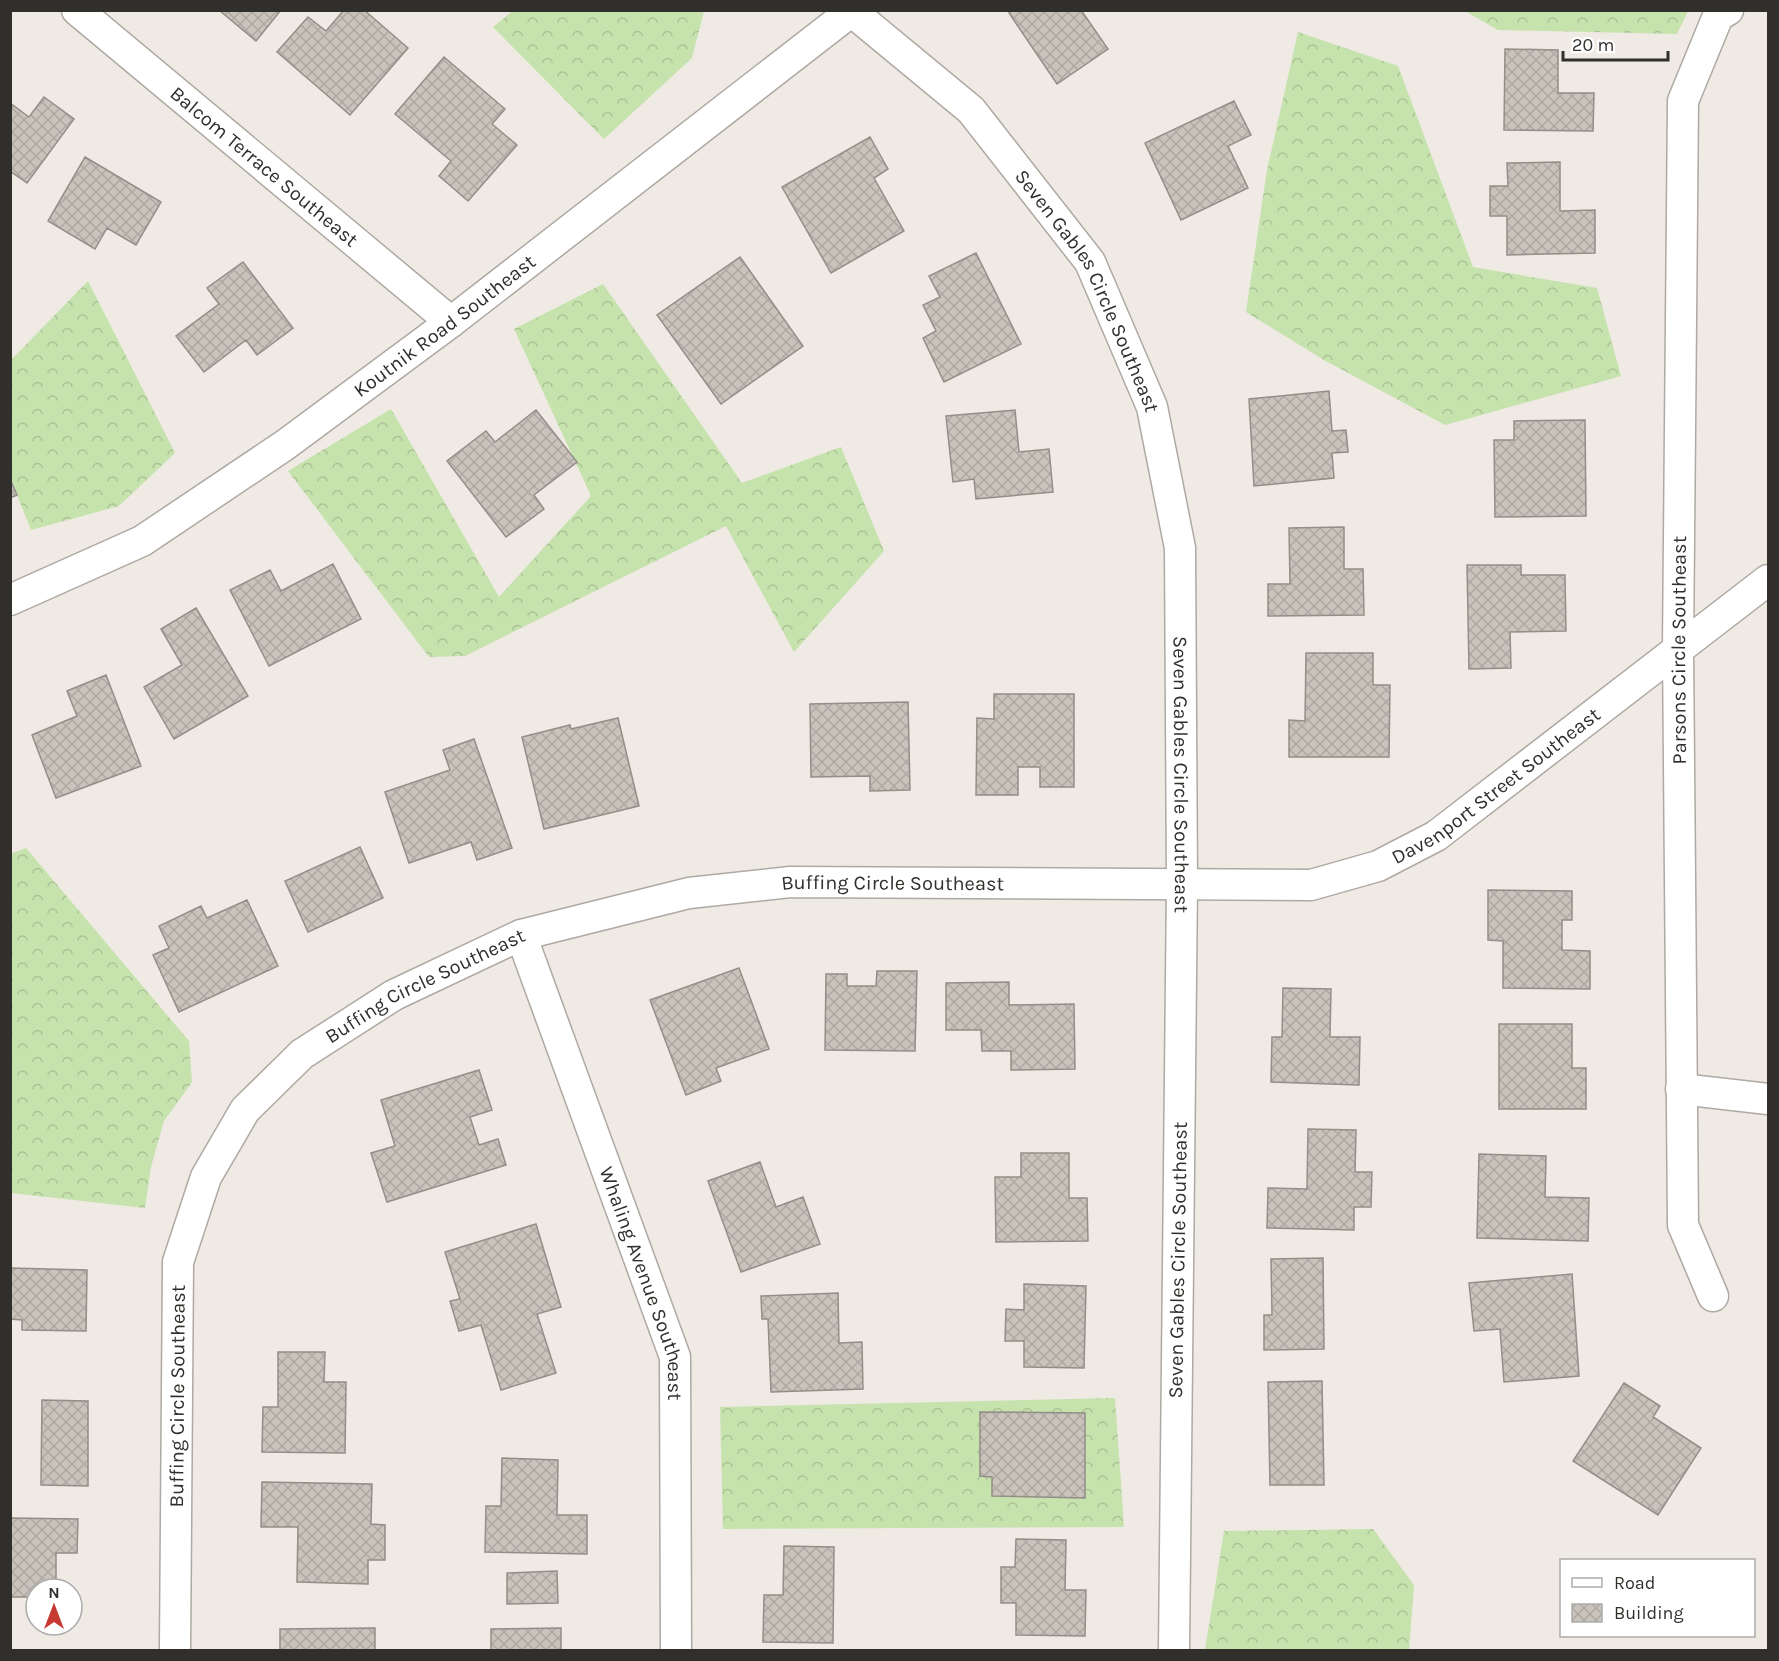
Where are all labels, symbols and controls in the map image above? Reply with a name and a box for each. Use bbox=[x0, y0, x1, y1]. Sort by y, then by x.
scale bar bbox=[1563, 24, 1668, 62]
text: 20 m bbox=[1572, 34, 1614, 56]
street label: Balcom Terrace Southeast bbox=[166, 81, 363, 252]
street label: Seven Gables Circle Southeast bbox=[1010, 165, 1164, 414]
street label: Koutnik Road Southeast bbox=[349, 249, 540, 402]
street label: Parsons Circle Southeast bbox=[1666, 535, 1691, 765]
street label: Seven Gables Circle Southeast bbox=[1169, 636, 1194, 914]
street label: Davenport Street Southeast bbox=[1387, 702, 1605, 869]
street label: Buffing Circle Southeast bbox=[780, 870, 1005, 895]
street label: Buffing Circle Southeast bbox=[321, 923, 529, 1048]
street label: Seven Gables Circle Southeast bbox=[1164, 1121, 1192, 1399]
street label: Whaling Avenue Southeast bbox=[595, 1163, 687, 1401]
street label: Buffing Circle Southeast bbox=[165, 1284, 189, 1508]
legend bbox=[1560, 1559, 1755, 1637]
text: Road bbox=[1614, 1572, 1655, 1594]
north arrow bbox=[24, 1577, 84, 1637]
text: N bbox=[48, 1583, 60, 1602]
text: Building bbox=[1614, 1602, 1684, 1624]

